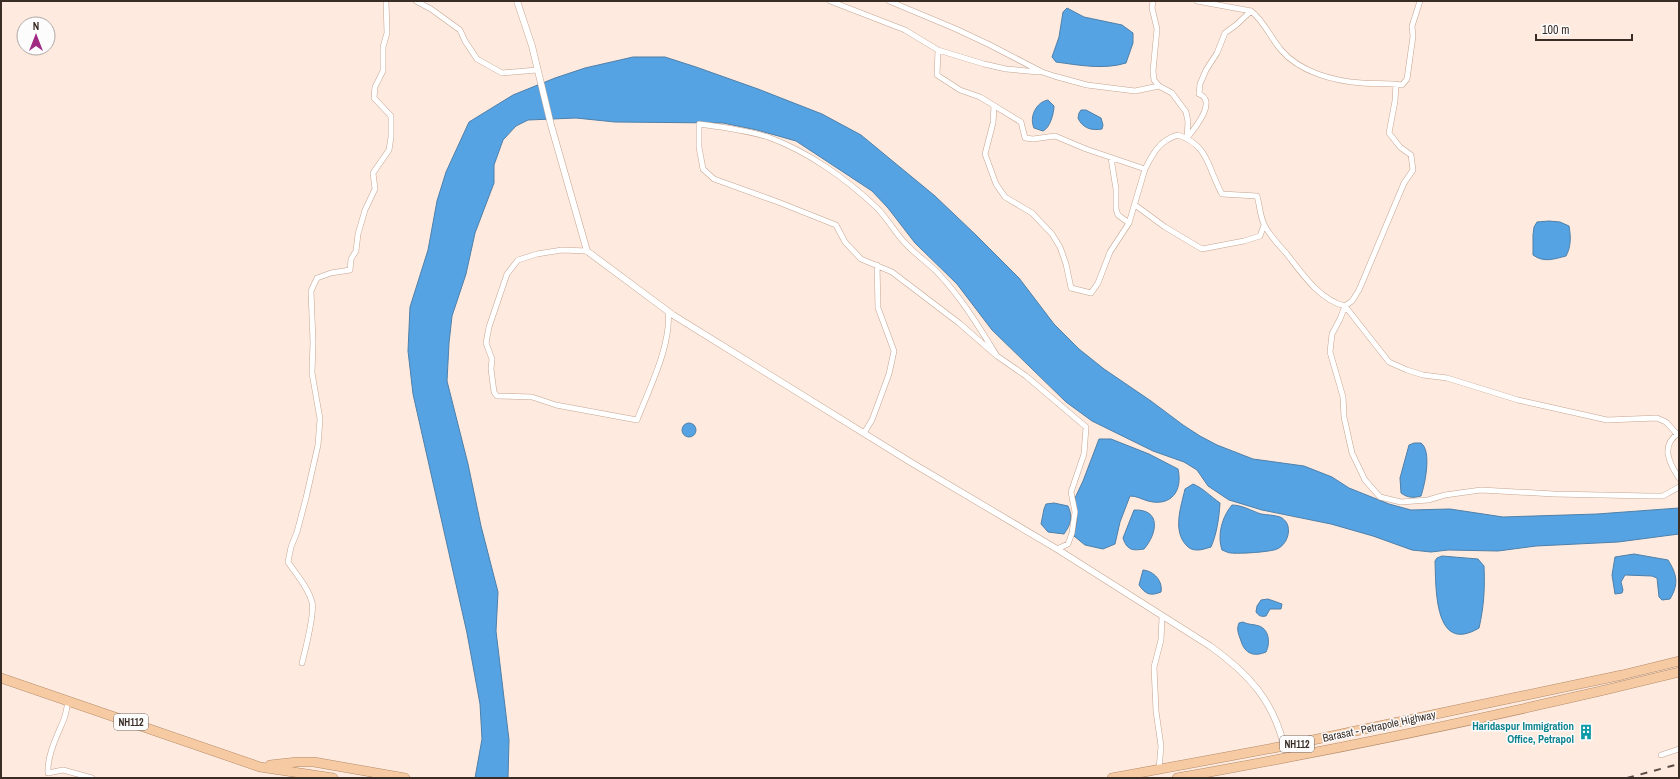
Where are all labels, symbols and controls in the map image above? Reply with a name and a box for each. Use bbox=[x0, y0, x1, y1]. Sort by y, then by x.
north arrow bbox=[16, 16, 56, 56]
scale bar bbox=[1536, 16, 1632, 42]
text: N bbox=[33, 19, 39, 33]
text: 100 m bbox=[1542, 22, 1569, 38]
street label: Barasat - Petrapole Highway bbox=[1321, 707, 1437, 745]
road number: NH112 bbox=[114, 714, 148, 730]
place label: Haridaspur Immigration Office, Petrapol bbox=[1472, 719, 1574, 746]
building icon: Haridaspur Immigration Office, Petrapol bbox=[1577, 723, 1595, 741]
road number: NH112 bbox=[1280, 736, 1314, 752]

